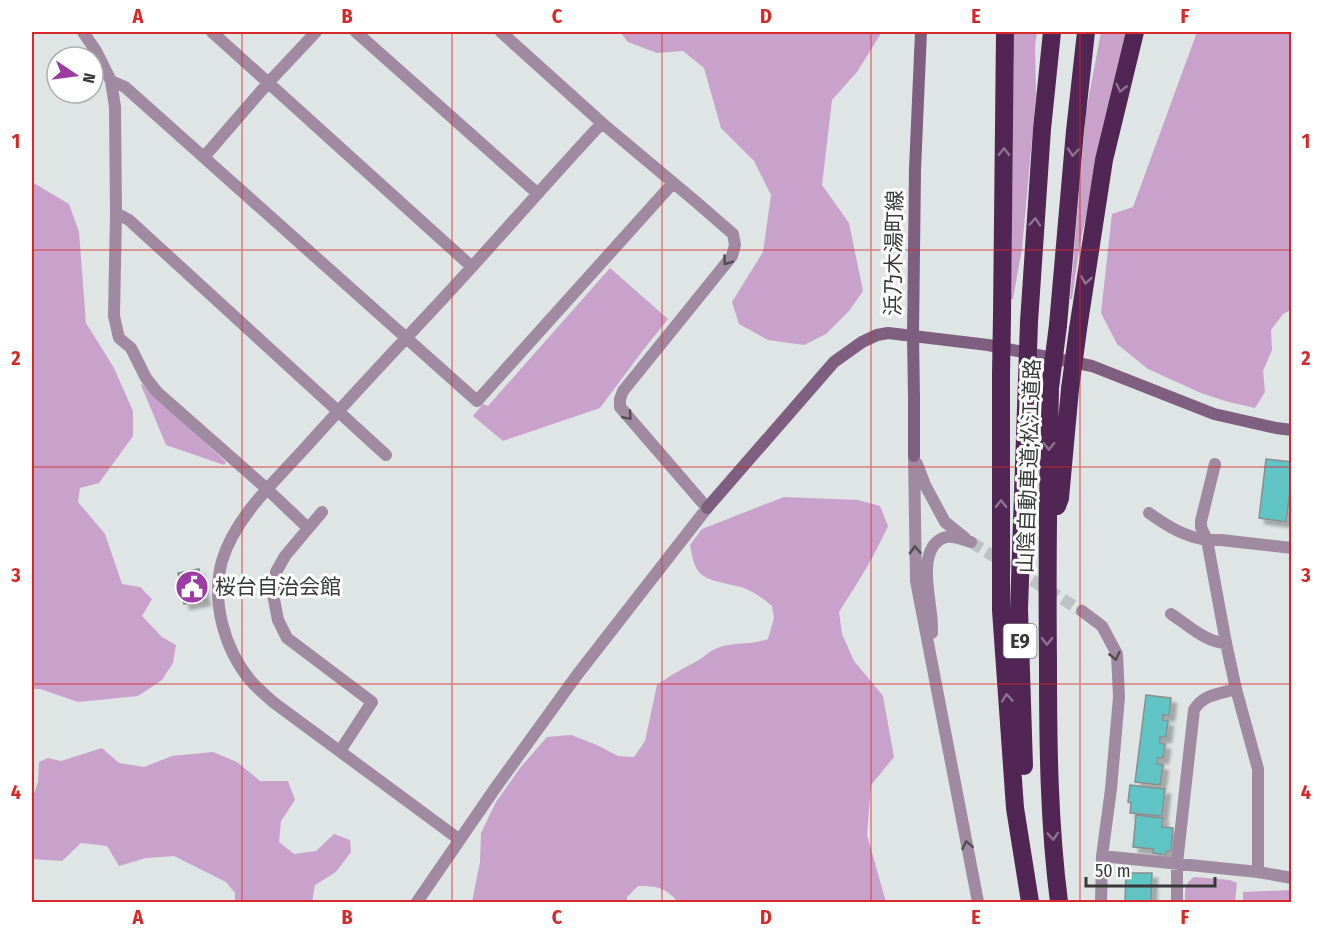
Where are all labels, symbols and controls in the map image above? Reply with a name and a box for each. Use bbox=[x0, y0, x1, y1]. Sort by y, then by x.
text: A bbox=[132, 4, 145, 28]
text: B bbox=[341, 4, 353, 28]
text: C bbox=[552, 4, 563, 28]
text: D bbox=[760, 4, 772, 28]
text: E bbox=[971, 4, 981, 28]
text: F bbox=[1181, 4, 1190, 28]
north arrow bbox=[45, 45, 105, 105]
text: N bbox=[79, 71, 99, 85]
one-way arrow bbox=[1116, 83, 1129, 93]
text: 1 bbox=[12, 129, 20, 153]
text: 1 bbox=[1302, 129, 1310, 153]
one-way arrow bbox=[998, 148, 1010, 157]
one-way arrow bbox=[1067, 148, 1080, 157]
street label: 浜乃木湯町線 bbox=[880, 190, 908, 316]
one-way arrow bbox=[1029, 217, 1042, 226]
one-way arrow bbox=[723, 254, 734, 265]
one-way arrow bbox=[1080, 275, 1092, 284]
text: 2 bbox=[10, 346, 21, 370]
text: 2 bbox=[1300, 346, 1311, 370]
street label: 山陰自動車道;松江道路 bbox=[1012, 358, 1046, 574]
one-way arrow bbox=[621, 409, 632, 420]
one-way arrow bbox=[1043, 442, 1055, 451]
one-way arrow bbox=[995, 499, 1007, 508]
one-way arrow bbox=[909, 545, 921, 554]
text: 3 bbox=[10, 563, 21, 587]
text: 3 bbox=[1300, 563, 1311, 587]
public building icon: 桜台自治会館 bbox=[174, 569, 210, 605]
place label: 桜台自治会館 bbox=[215, 574, 341, 600]
road number: E9 bbox=[1004, 624, 1036, 658]
one-way arrow bbox=[1041, 637, 1053, 646]
one-way arrow bbox=[1108, 651, 1121, 661]
one-way arrow bbox=[1001, 694, 1014, 703]
text: 4 bbox=[11, 780, 21, 804]
text: 4 bbox=[1301, 780, 1311, 804]
one-way arrow bbox=[1046, 832, 1059, 841]
one-way arrow bbox=[961, 840, 974, 850]
scale bar bbox=[1086, 850, 1215, 888]
text: 50 m bbox=[1095, 860, 1131, 882]
text: A bbox=[132, 905, 145, 929]
text: B bbox=[341, 905, 353, 929]
text: C bbox=[552, 905, 563, 929]
text: D bbox=[760, 905, 772, 929]
text: E bbox=[971, 905, 981, 929]
text: F bbox=[1181, 905, 1190, 929]

